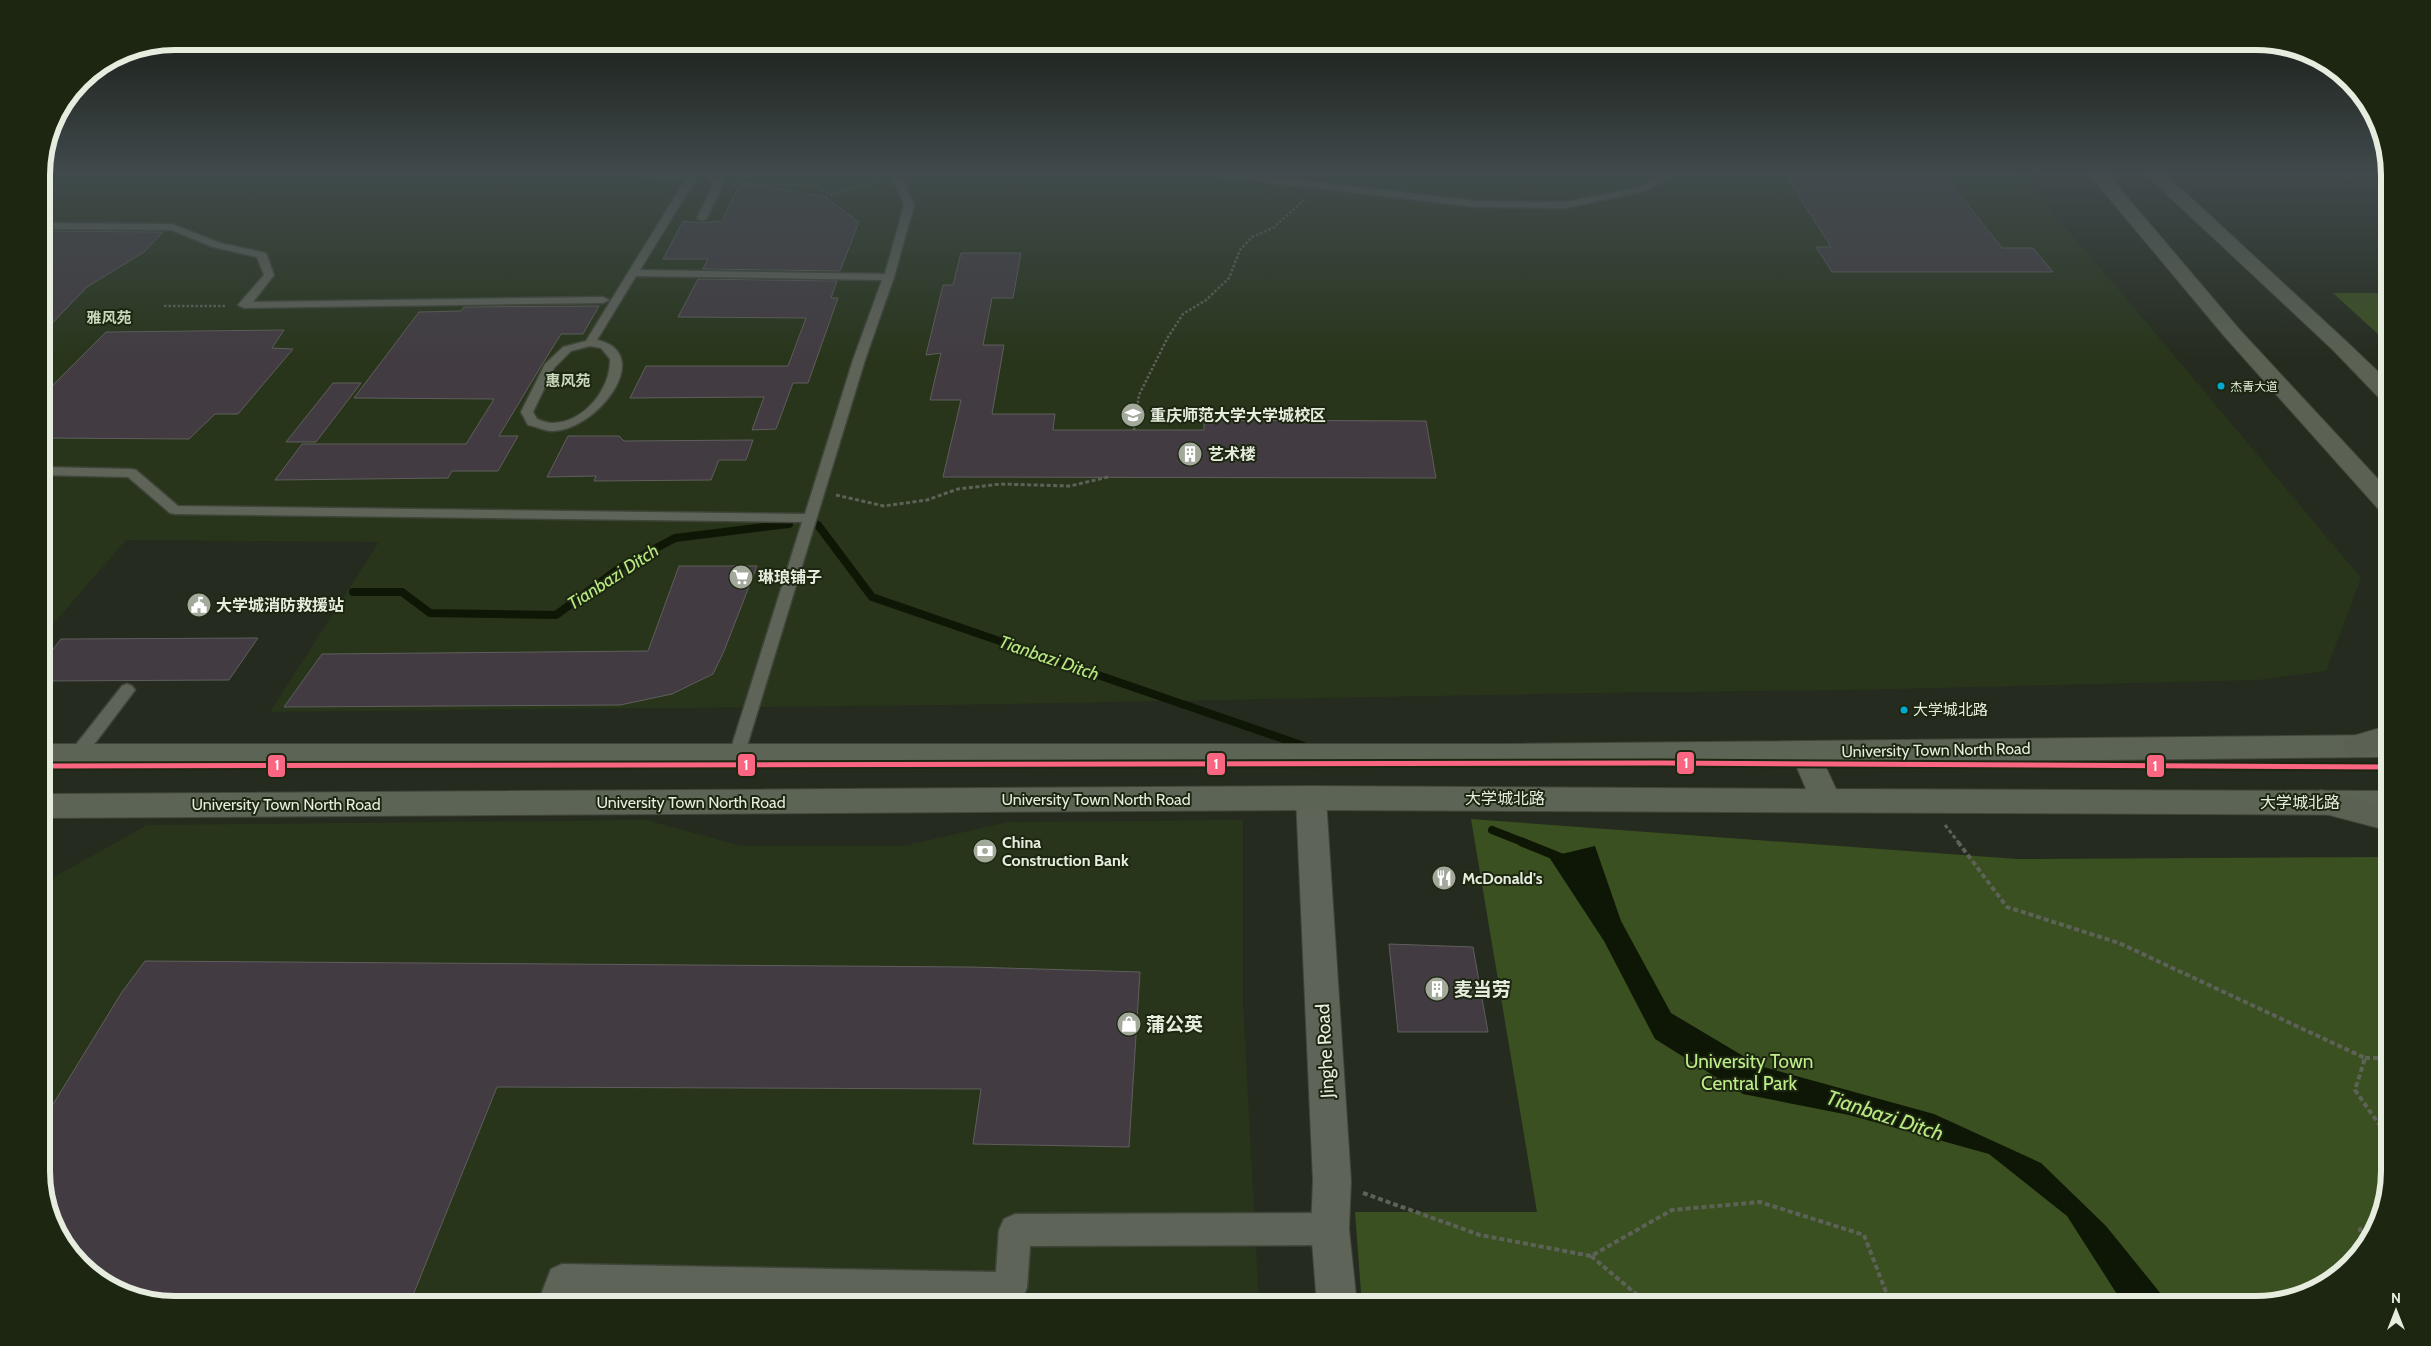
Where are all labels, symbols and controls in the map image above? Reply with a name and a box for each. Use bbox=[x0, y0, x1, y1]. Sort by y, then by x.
district label: 雅风苑 bbox=[86, 309, 132, 327]
district label: 惠风苑 bbox=[545, 372, 591, 390]
place label: 杰青大道 bbox=[2230, 379, 2278, 394]
marker: 杰青大道 bbox=[2216, 381, 2226, 391]
school or university icon: 重庆师范大学大学城校区 bbox=[1120, 402, 1146, 428]
place label: 重庆师范大学大学城校区 bbox=[1150, 406, 1326, 425]
building icon: 艺术楼 bbox=[1177, 441, 1203, 467]
place label: 艺术楼 bbox=[1208, 445, 1256, 464]
water label: Tianbazi Ditch bbox=[563, 539, 663, 615]
supermarket icon: 琳琅铺子 bbox=[728, 564, 754, 590]
place label: 琳琅铺子 bbox=[758, 568, 822, 587]
public building icon: 大学城消防救援站 bbox=[186, 592, 212, 618]
place label: 大学城消防救援站 bbox=[216, 596, 344, 615]
water label: Tianbazi Ditch bbox=[996, 631, 1102, 685]
place label: 大学城北路 bbox=[1913, 701, 1988, 719]
marker: 大学城北路 bbox=[1899, 705, 1909, 715]
street label: University Town North Road bbox=[1841, 739, 2031, 761]
line badge: 1 bbox=[1676, 751, 1695, 775]
line badge: 1 bbox=[1206, 752, 1226, 776]
line badge: 1 bbox=[737, 753, 756, 777]
line badge: 1 bbox=[267, 754, 286, 778]
text: 1 bbox=[1683, 754, 1689, 772]
line badge: 1 bbox=[2146, 754, 2165, 778]
text: 1 bbox=[1213, 755, 1219, 773]
text: 1 bbox=[274, 756, 280, 774]
text: 1 bbox=[743, 756, 749, 774]
text: 1 bbox=[2152, 757, 2158, 775]
street label: 大学城北路 bbox=[1465, 789, 1545, 808]
street label: University Town North Road bbox=[1001, 790, 1191, 809]
street label: University Town North Road bbox=[596, 793, 786, 812]
street label: 大学城北路 bbox=[2260, 793, 2340, 812]
street label: University Town North Road bbox=[191, 795, 381, 814]
place label: China Construction Bank bbox=[1002, 833, 1129, 870]
bank icon: China Construction Bank bbox=[972, 838, 998, 864]
restaurant icon: McDonald's bbox=[1431, 865, 1457, 891]
place label: McDonald's bbox=[1462, 869, 1543, 888]
building icon: 麦当劳 bbox=[1424, 976, 1450, 1002]
place label: 麦当劳 bbox=[1454, 978, 1511, 1001]
street label: Jinghe Road bbox=[1311, 1003, 1339, 1100]
shop icon: 蒲公英 bbox=[1116, 1011, 1142, 1037]
place label: 蒲公英 bbox=[1146, 1013, 1203, 1036]
park label: University Town Central Park bbox=[1685, 1050, 1813, 1095]
water label: Tianbazi Ditch bbox=[1823, 1084, 1947, 1146]
north arrow bbox=[2371, 1286, 2421, 1336]
text: N bbox=[2391, 1289, 2401, 1307]

